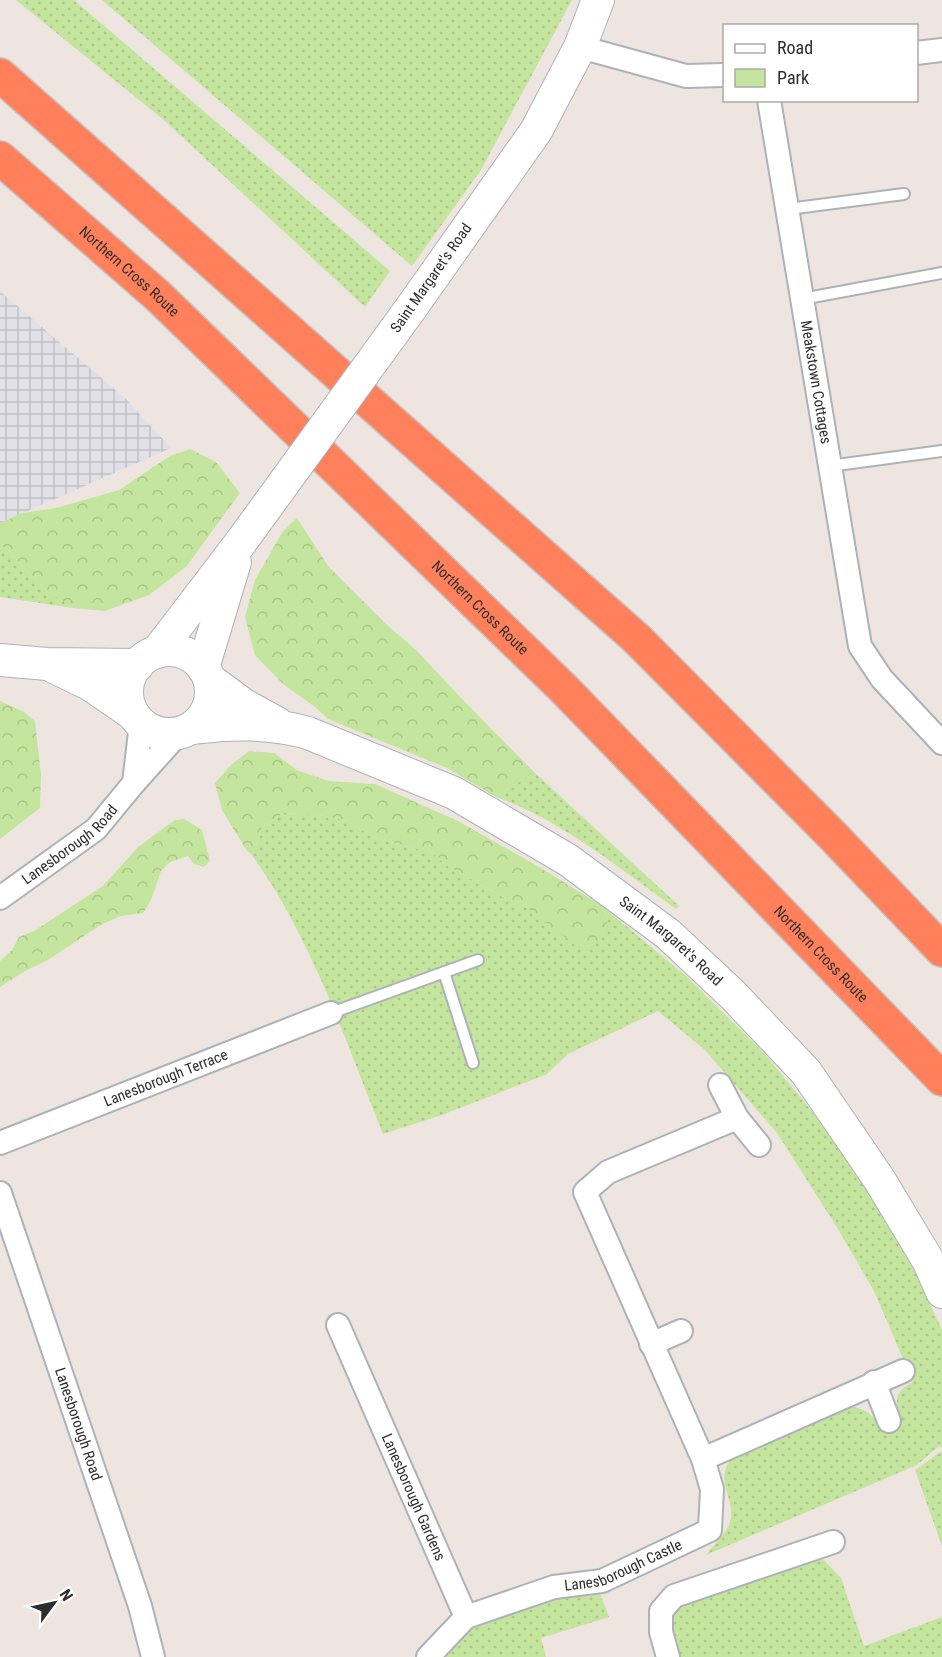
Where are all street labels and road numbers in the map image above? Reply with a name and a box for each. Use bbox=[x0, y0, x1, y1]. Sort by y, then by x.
street label: Saint Margaret's Road bbox=[387, 220, 475, 336]
street label: Northern Cross Route bbox=[76, 222, 183, 321]
street label: Meakstown Cottages bbox=[797, 319, 835, 445]
street label: Northern Cross Route bbox=[428, 557, 532, 659]
street label: Lanesborough Road bbox=[18, 801, 121, 888]
street label: Saint Margaret's Road bbox=[616, 892, 726, 989]
street label: Northern Cross Route bbox=[770, 902, 872, 1006]
street label: Lanesborough Terrace bbox=[101, 1045, 230, 1110]
street label: Lanesborough Road bbox=[51, 1365, 106, 1483]
street label: Lanesborough Gardens bbox=[378, 1431, 449, 1564]
street label: Lanesborough Castle bbox=[563, 1536, 685, 1595]

